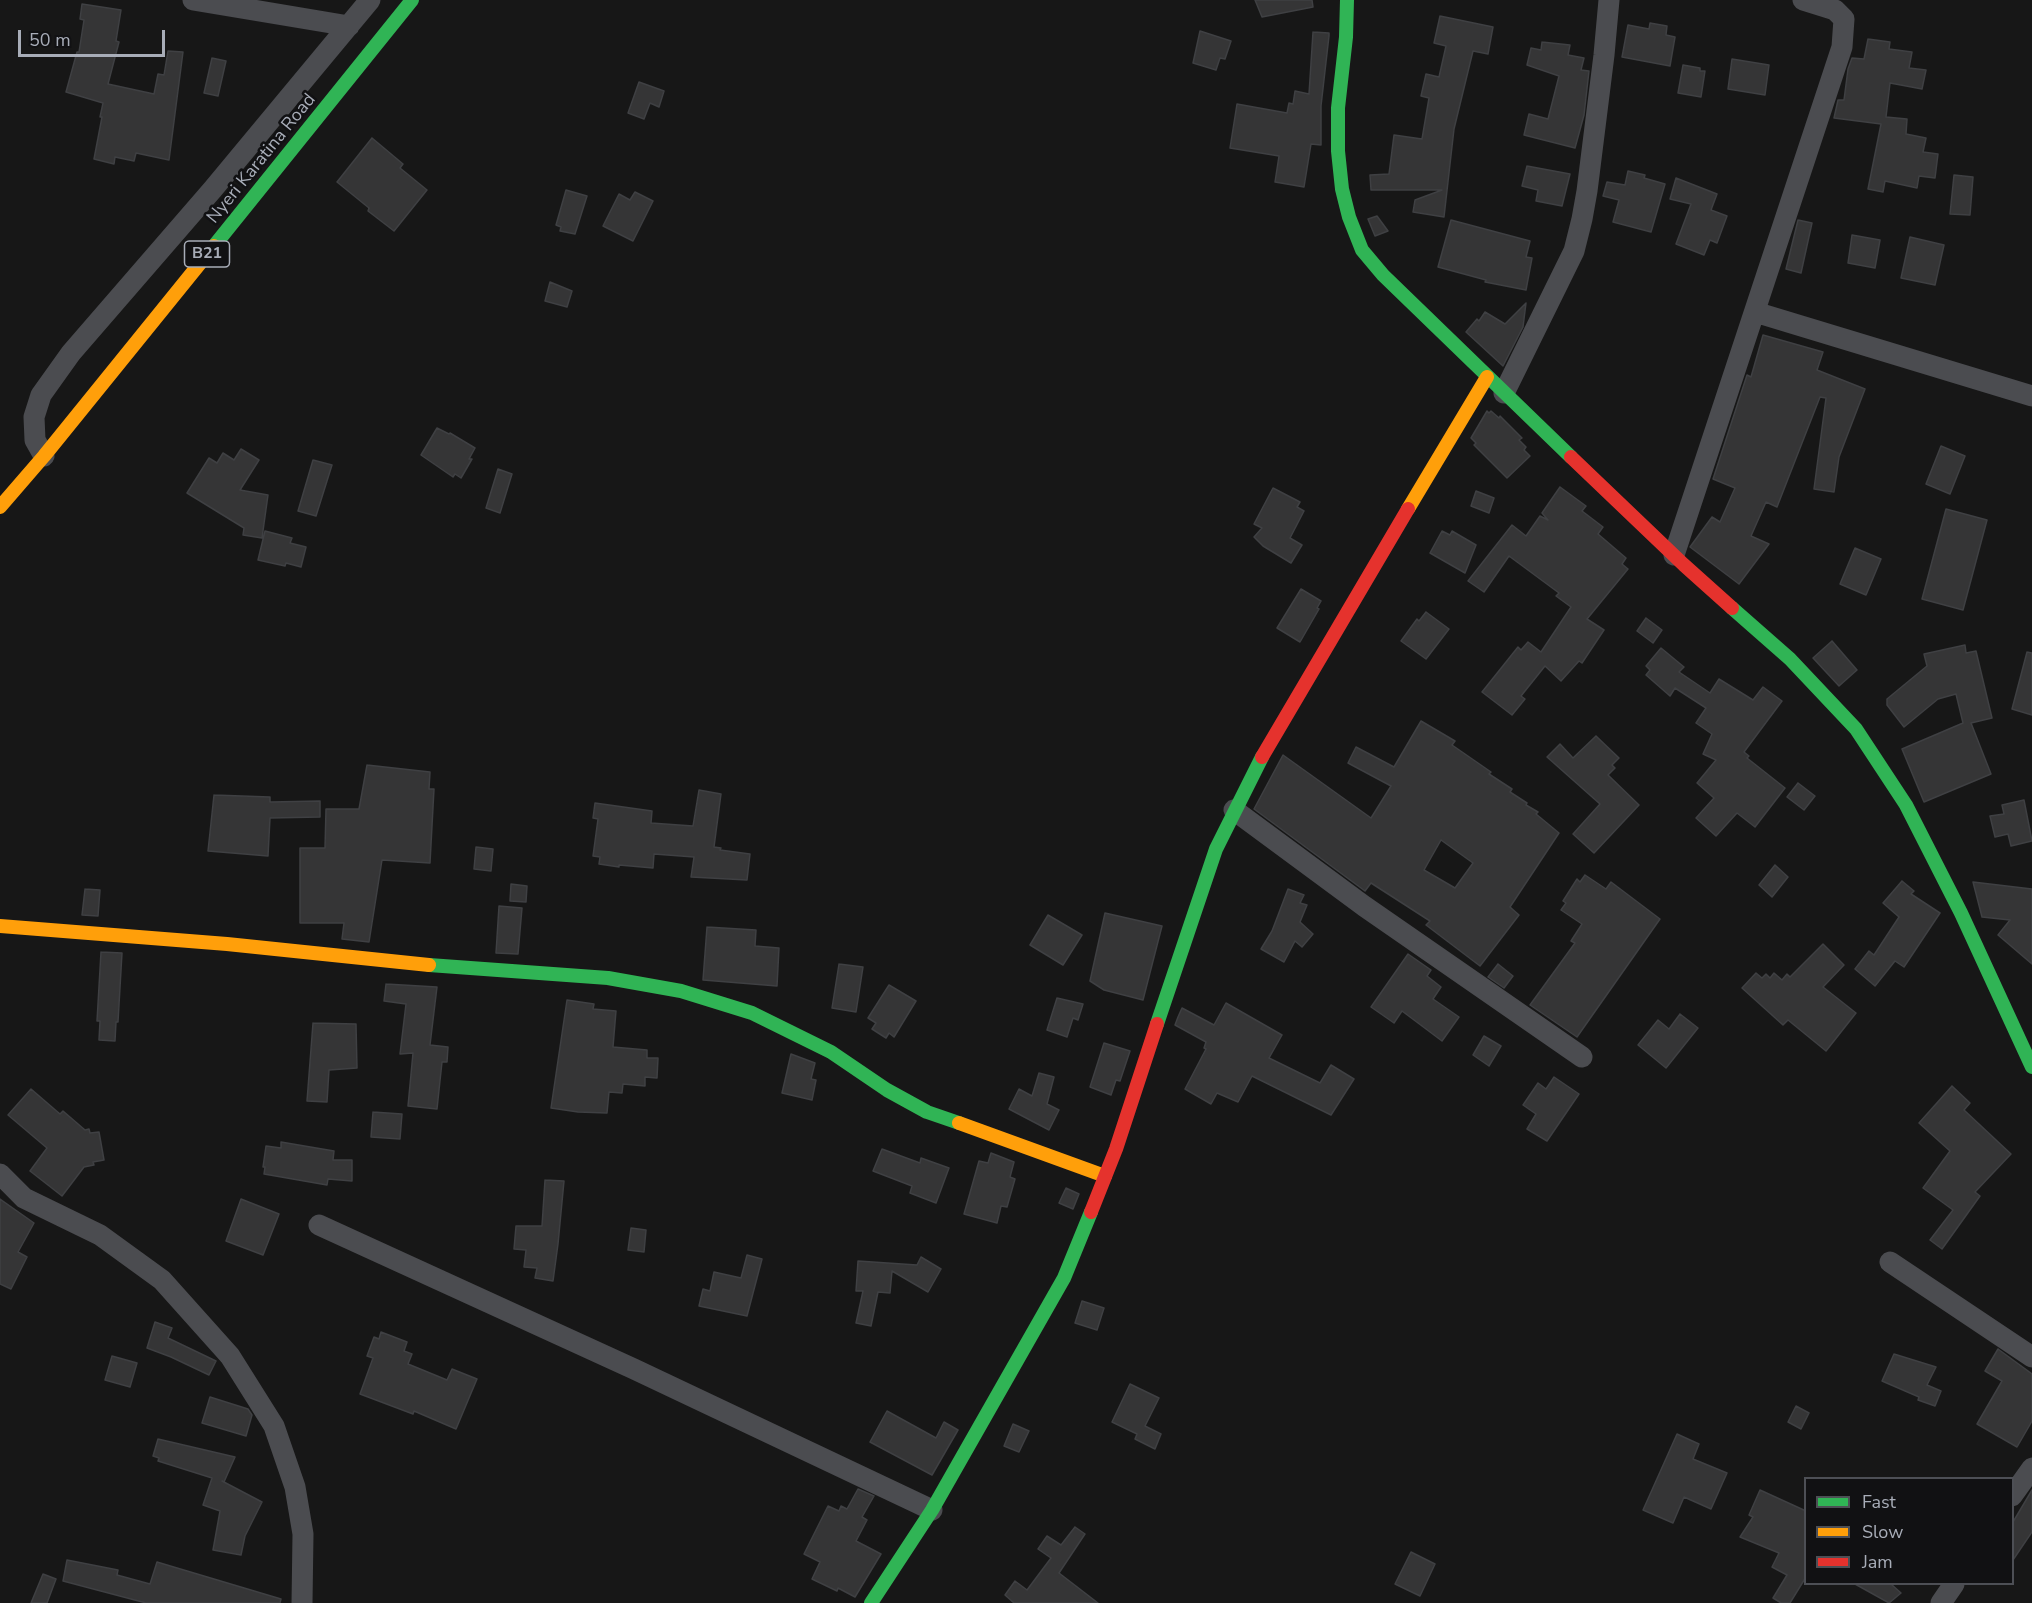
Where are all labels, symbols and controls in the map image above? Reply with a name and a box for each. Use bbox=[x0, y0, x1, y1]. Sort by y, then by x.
scale bar bbox=[21, 18, 168, 56]
text: 50 m bbox=[29, 28, 71, 52]
street label: Nyeri Karatina Road bbox=[203, 90, 321, 228]
road number: B21 bbox=[184, 241, 230, 267]
legend bbox=[1804, 1477, 2014, 1585]
text: Fast bbox=[1862, 1490, 1896, 1514]
text: Slow bbox=[1862, 1520, 1903, 1544]
text: Jam bbox=[1862, 1550, 1893, 1574]

